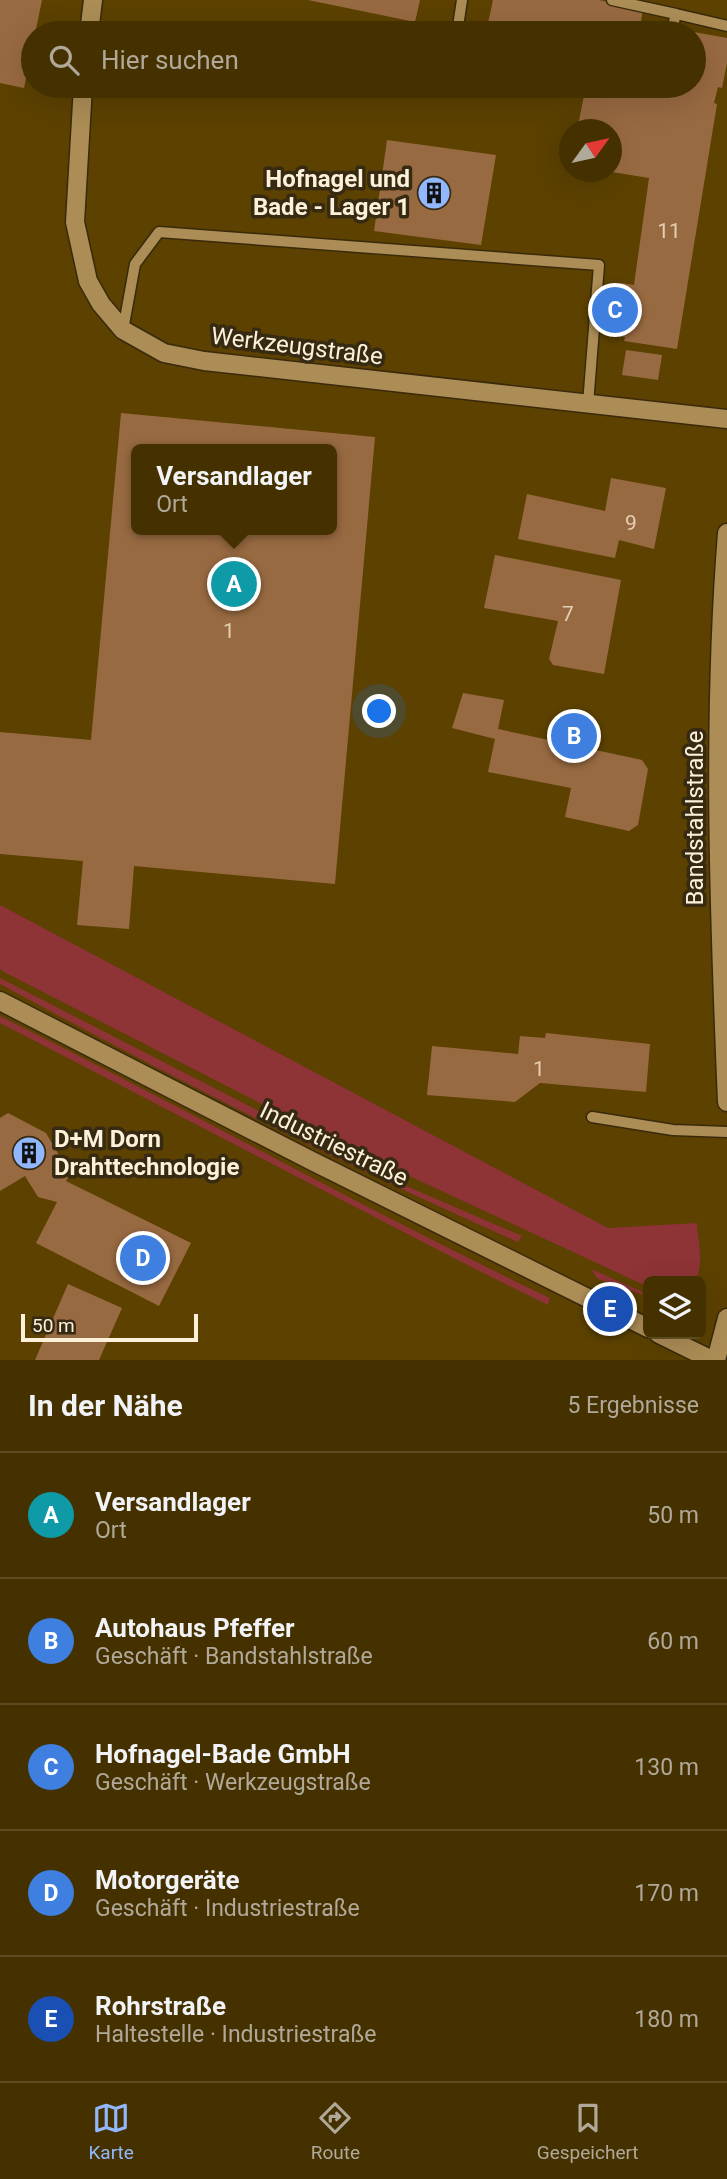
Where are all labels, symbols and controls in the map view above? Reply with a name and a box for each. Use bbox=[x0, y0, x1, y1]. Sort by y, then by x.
search box bbox=[21, 21, 706, 98]
icon: search bbox=[45, 41, 83, 79]
text: Hier suchen bbox=[101, 45, 239, 75]
north arrow bbox=[559, 119, 622, 182]
place label: Hofnagel und Bade - Lager 1 bbox=[253, 165, 410, 221]
building icon: Hofnagel und Bade - Lager 1 bbox=[415, 174, 453, 212]
house number: 11 bbox=[657, 219, 681, 243]
pin: C bbox=[592, 284, 638, 336]
street label: Werkzeugstraße bbox=[209, 322, 385, 370]
popup bbox=[131, 444, 337, 535]
text: Versandlager bbox=[156, 461, 312, 491]
text: Ort bbox=[156, 491, 188, 518]
house number: 9 bbox=[625, 511, 637, 535]
pin: A bbox=[211, 558, 257, 610]
house number: 7 bbox=[562, 602, 574, 626]
house number: 1 bbox=[223, 619, 235, 643]
your location bbox=[362, 694, 396, 728]
pin: B bbox=[551, 710, 597, 762]
street label: Bandstahlstraße bbox=[681, 730, 709, 906]
house number: 1 bbox=[533, 1057, 545, 1081]
street label: Industriestraße bbox=[255, 1096, 413, 1192]
place label: D+M Dorn Drahttechnologie bbox=[54, 1125, 239, 1181]
building icon: D+M Dorn Drahttechnologie bbox=[10, 1134, 48, 1172]
pin: D bbox=[120, 1232, 166, 1284]
map controls bbox=[643, 1276, 706, 1339]
button: layers bbox=[643, 1276, 706, 1339]
pin: E bbox=[587, 1283, 633, 1335]
scale bar bbox=[21, 1311, 198, 1343]
text: 50 m bbox=[32, 1314, 75, 1337]
text: In der Nähe bbox=[28, 1388, 183, 1423]
text: 5 Ergebnisse bbox=[567, 1392, 699, 1419]
text: Versandlager bbox=[95, 1487, 251, 1517]
text: A bbox=[43, 1502, 59, 1529]
text: 50 m bbox=[647, 1502, 699, 1529]
text: Ort bbox=[95, 1517, 127, 1544]
text: Autohaus Pfeffer bbox=[95, 1613, 295, 1643]
text: B bbox=[44, 1628, 58, 1655]
text: 60 m bbox=[647, 1628, 699, 1655]
text: Geschäft · Bandstahlstraße bbox=[95, 1643, 373, 1670]
text: Hofnagel-Bade GmbH bbox=[95, 1739, 351, 1769]
text: C bbox=[43, 1754, 59, 1781]
text: 130 m bbox=[634, 1754, 699, 1781]
text: Geschäft · Werkzeugstraße bbox=[95, 1769, 371, 1796]
text: Motorgeräte bbox=[95, 1865, 240, 1895]
text: D bbox=[44, 1880, 58, 1907]
text: 170 m bbox=[634, 1880, 699, 1907]
text: Geschäft · Industriestraße bbox=[95, 1895, 360, 1922]
text: Rohrstraße bbox=[95, 1991, 226, 2021]
text: E bbox=[45, 2006, 57, 2033]
text: 180 m bbox=[634, 2006, 699, 2033]
text: Haltestelle · Industriestraße bbox=[95, 2021, 376, 2048]
tab: Karte bbox=[88, 2099, 134, 2164]
tab: Route bbox=[311, 2099, 360, 2164]
tab: Gespeichert bbox=[537, 2099, 639, 2164]

